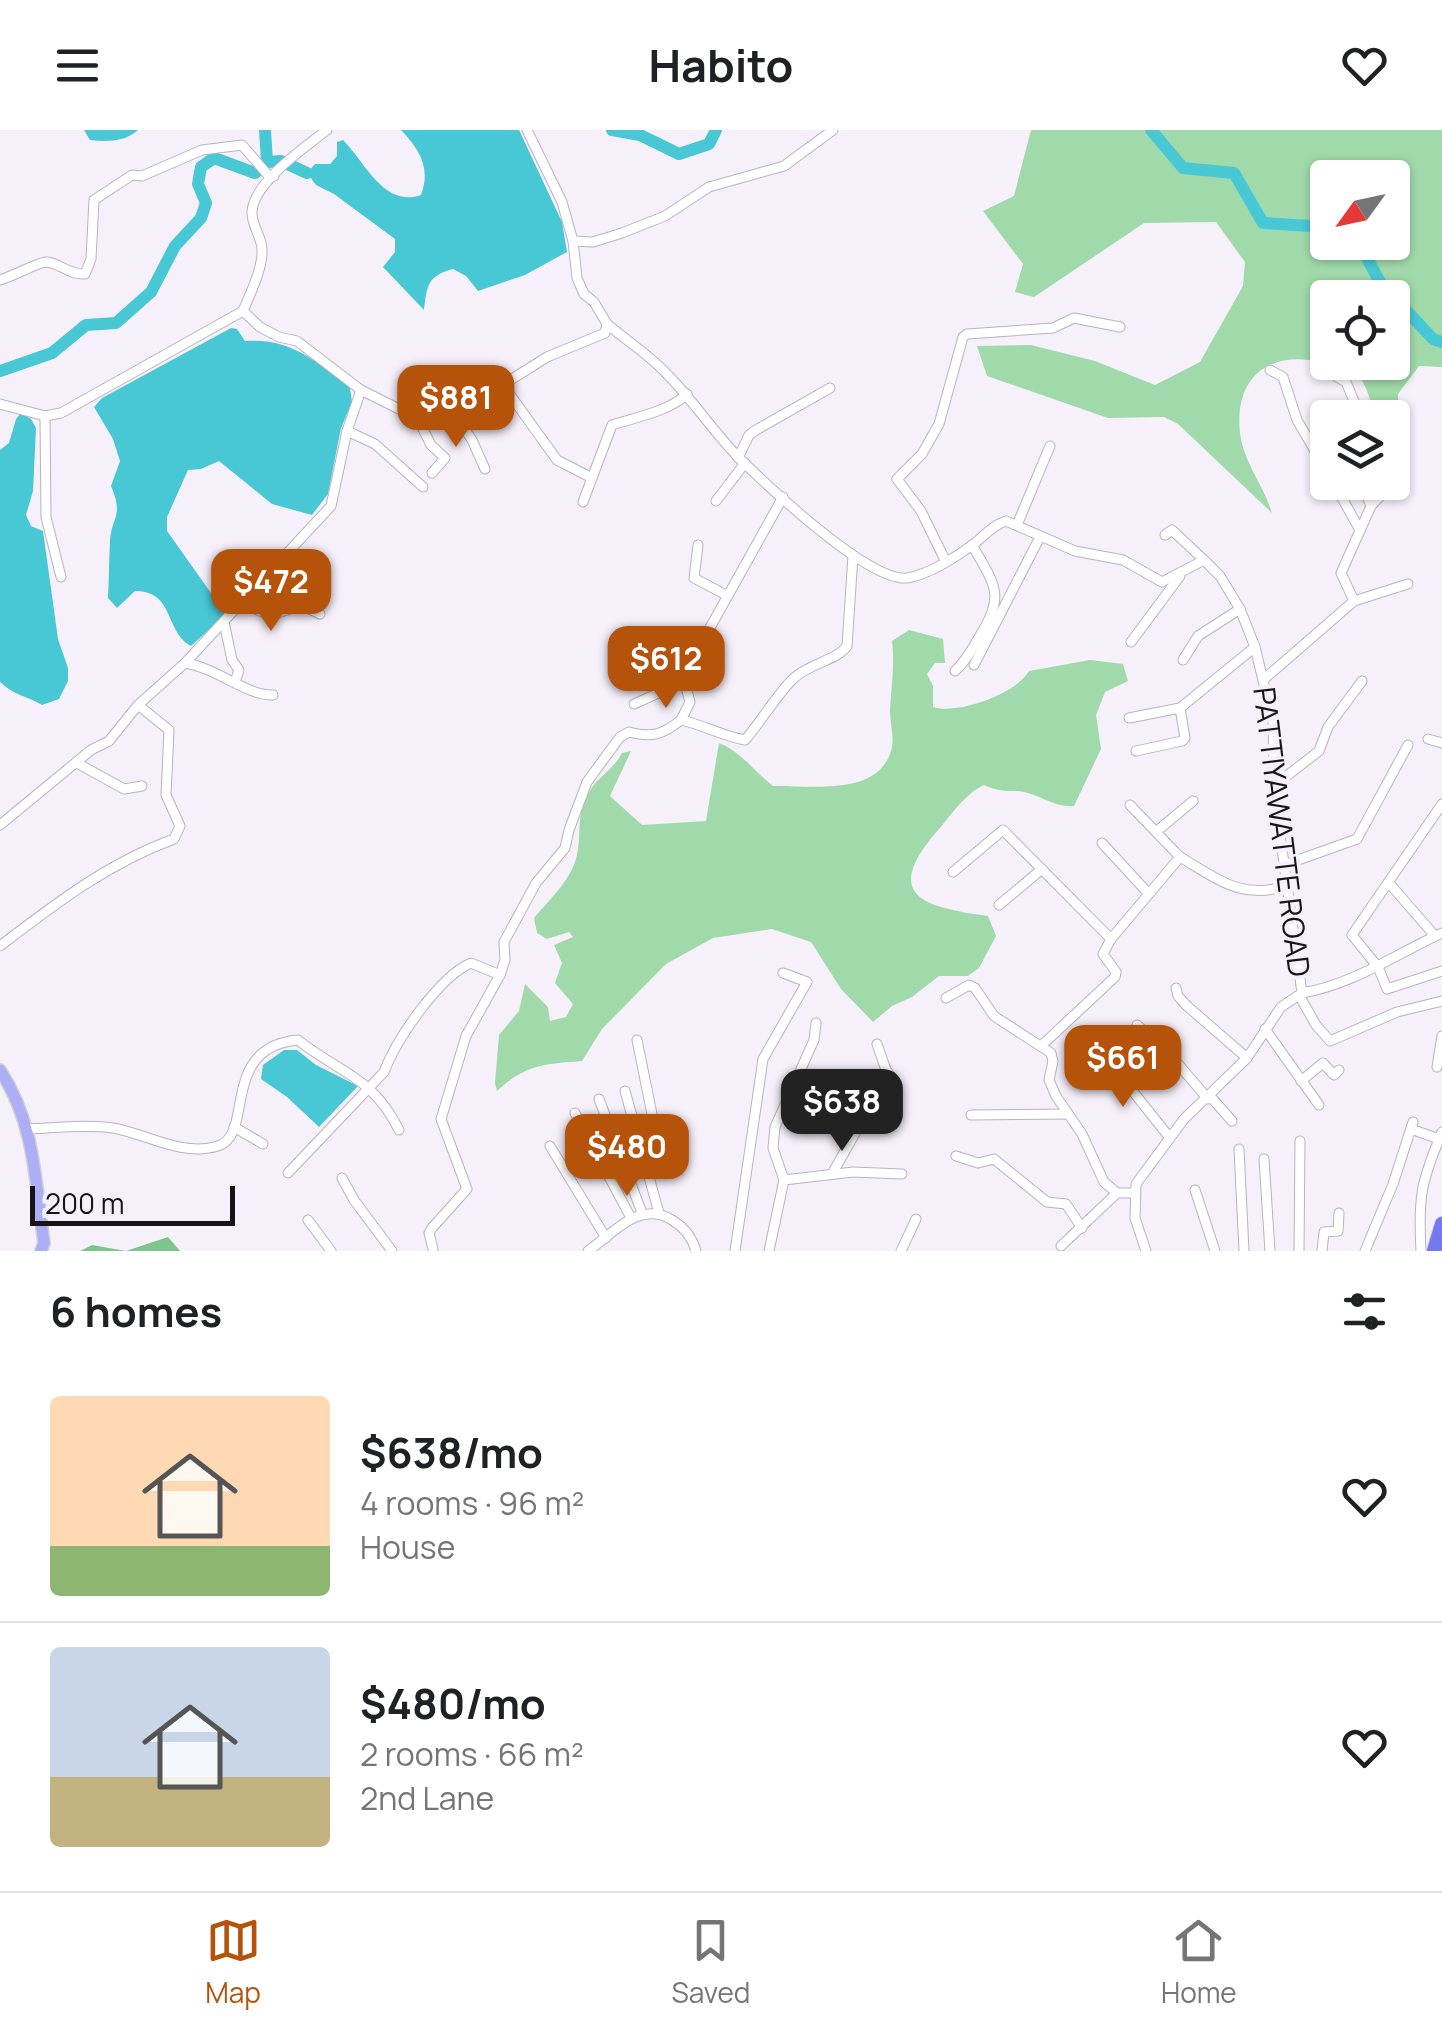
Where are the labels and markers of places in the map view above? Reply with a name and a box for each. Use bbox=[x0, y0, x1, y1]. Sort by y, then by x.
pin: $881 bbox=[397, 365, 515, 450]
pin: $472 bbox=[212, 549, 330, 634]
pin: $612 bbox=[607, 626, 725, 711]
pin: $661 bbox=[1064, 1025, 1182, 1110]
pin: $638 bbox=[783, 1069, 901, 1154]
pin: $480 bbox=[568, 1114, 686, 1199]

